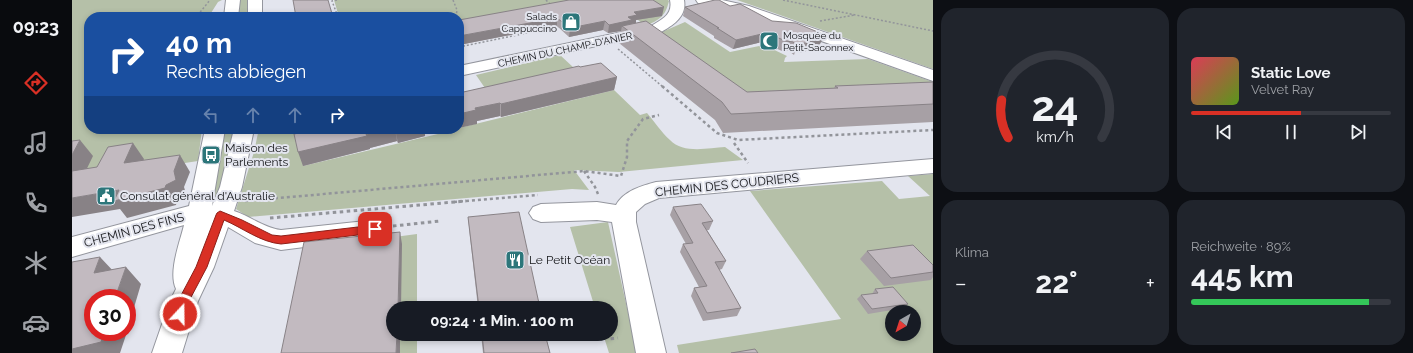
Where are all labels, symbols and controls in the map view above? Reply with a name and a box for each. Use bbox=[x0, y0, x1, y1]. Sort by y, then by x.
place label: Salads Cappuccino bbox=[502, 11, 557, 34]
shop icon: Salads Cappuccino bbox=[560, 11, 582, 33]
text: 09:23 bbox=[13, 16, 59, 37]
text: 40 m bbox=[166, 27, 232, 60]
icon: right bbox=[100, 28, 152, 80]
street label: CHEMIN DU CHAMP-D'ANIER bbox=[497, 30, 634, 69]
mosque icon: Mosquée du Petit-Saconnex bbox=[758, 30, 780, 52]
place label: Mosquée du Petit-Saconnex bbox=[783, 30, 853, 53]
text: Rechts abbiegen bbox=[166, 61, 306, 82]
text: Static Love bbox=[1251, 64, 1330, 82]
icon: directions bbox=[22, 69, 50, 97]
text: 24 bbox=[1031, 82, 1079, 131]
text: Velvet Ray bbox=[1251, 82, 1314, 97]
icon: left bbox=[200, 104, 222, 126]
icon: ahead bbox=[242, 104, 264, 126]
icon: ahead bbox=[284, 104, 306, 126]
icon: right bbox=[326, 104, 348, 126]
icon: previous bbox=[1213, 121, 1235, 143]
icon: pause bbox=[1280, 121, 1302, 143]
icon: next bbox=[1347, 121, 1369, 143]
text: km/h bbox=[1036, 128, 1074, 144]
icon: music bbox=[22, 129, 50, 157]
place label: Maison des Parlements bbox=[225, 141, 288, 169]
bus stop icon: Maison des Parlements bbox=[200, 144, 222, 166]
street label: CHEMIN DES COUDRIERS bbox=[654, 170, 800, 200]
public building icon: Consulat général d'Australie bbox=[95, 185, 117, 207]
icon: phone bbox=[22, 189, 50, 217]
place label: Consulat général d'Australie bbox=[120, 189, 275, 203]
street label: CHEMIN DES FINS bbox=[82, 210, 186, 250]
pin bbox=[358, 212, 392, 246]
icon: arrive bbox=[364, 218, 386, 240]
text: Reichweite · 89% bbox=[1191, 239, 1291, 254]
text: Klima bbox=[955, 245, 989, 260]
icon: climate bbox=[22, 249, 50, 277]
restaurant icon: Le Petit Océan bbox=[504, 249, 526, 271]
place label: Le Petit Océan bbox=[529, 253, 610, 267]
text: 445 km bbox=[1191, 259, 1294, 294]
text: 22° bbox=[1035, 265, 1077, 300]
text: − bbox=[955, 270, 967, 296]
text: + bbox=[1146, 270, 1155, 296]
speed limit sign: 30 bbox=[84, 289, 136, 341]
position arrow bbox=[159, 293, 201, 335]
north arrow bbox=[885, 305, 921, 341]
map controls bbox=[885, 305, 921, 341]
icon: car bbox=[22, 309, 50, 337]
text: 09:24 · 1 Min. · 100 m bbox=[430, 312, 574, 330]

